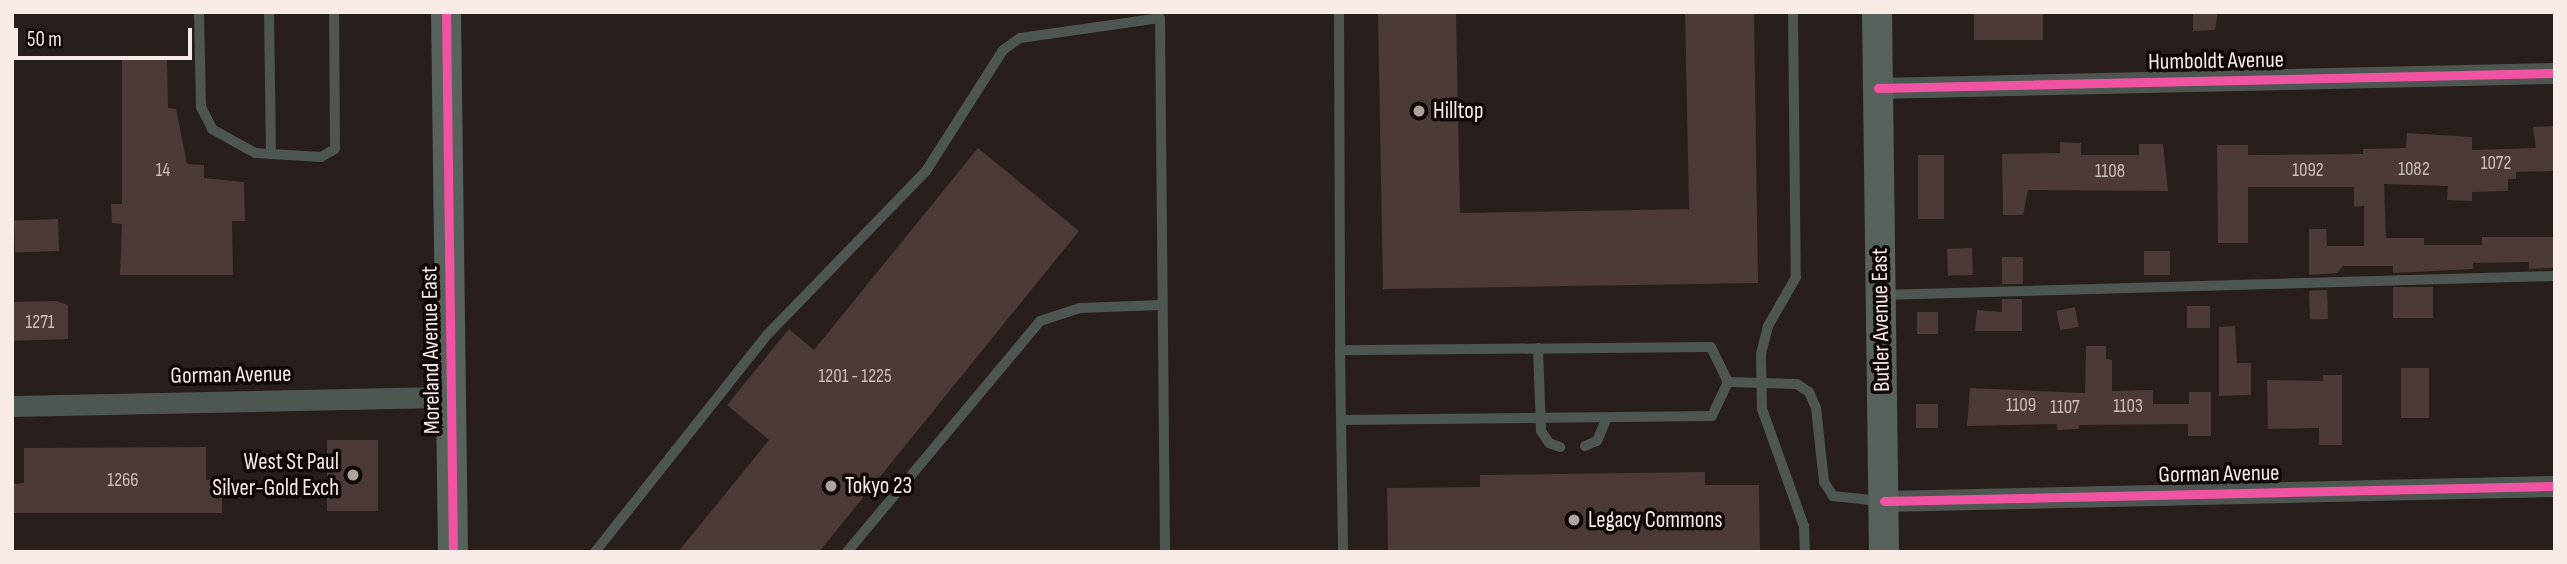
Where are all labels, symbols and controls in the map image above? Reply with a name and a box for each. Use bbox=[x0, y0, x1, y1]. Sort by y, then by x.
scale bar bbox=[18, 14, 196, 58]
text: 50 m bbox=[27, 27, 62, 52]
street label: Humboldt Avenue bbox=[2148, 46, 2284, 76]
place label: Hilltop bbox=[1433, 97, 1483, 125]
marker: Hilltop bbox=[1411, 103, 1427, 119]
house number: 1072 bbox=[2481, 153, 2511, 175]
house number: 1082 bbox=[2398, 159, 2430, 181]
house number: 14 bbox=[156, 160, 170, 182]
house number: 1092 bbox=[2292, 160, 2324, 182]
house number: 1108 bbox=[2095, 161, 2125, 183]
street label: Butler Avenue East bbox=[1866, 248, 1896, 392]
street label: Moreland Avenue East bbox=[416, 266, 446, 434]
house number: 1271 bbox=[25, 312, 55, 334]
street label: Gorman Avenue bbox=[170, 360, 292, 390]
house number: 1201 - 1225 bbox=[819, 366, 891, 388]
house number: 1109 bbox=[2006, 395, 2036, 417]
house number: 1103 bbox=[2113, 396, 2143, 418]
house number: 1107 bbox=[2050, 397, 2080, 419]
place label: West St Paul Silver-Gold Exch bbox=[212, 448, 339, 502]
street label: Gorman Avenue bbox=[2158, 459, 2280, 489]
marker: West St Paul Silver-Gold Exch bbox=[345, 467, 361, 483]
house number: 1266 bbox=[107, 470, 139, 492]
place label: Tokyo 23 bbox=[845, 472, 912, 500]
marker: Tokyo 23 bbox=[823, 478, 839, 494]
place label: Legacy Commons bbox=[1588, 506, 1723, 534]
marker: Legacy Commons bbox=[1566, 512, 1582, 528]

